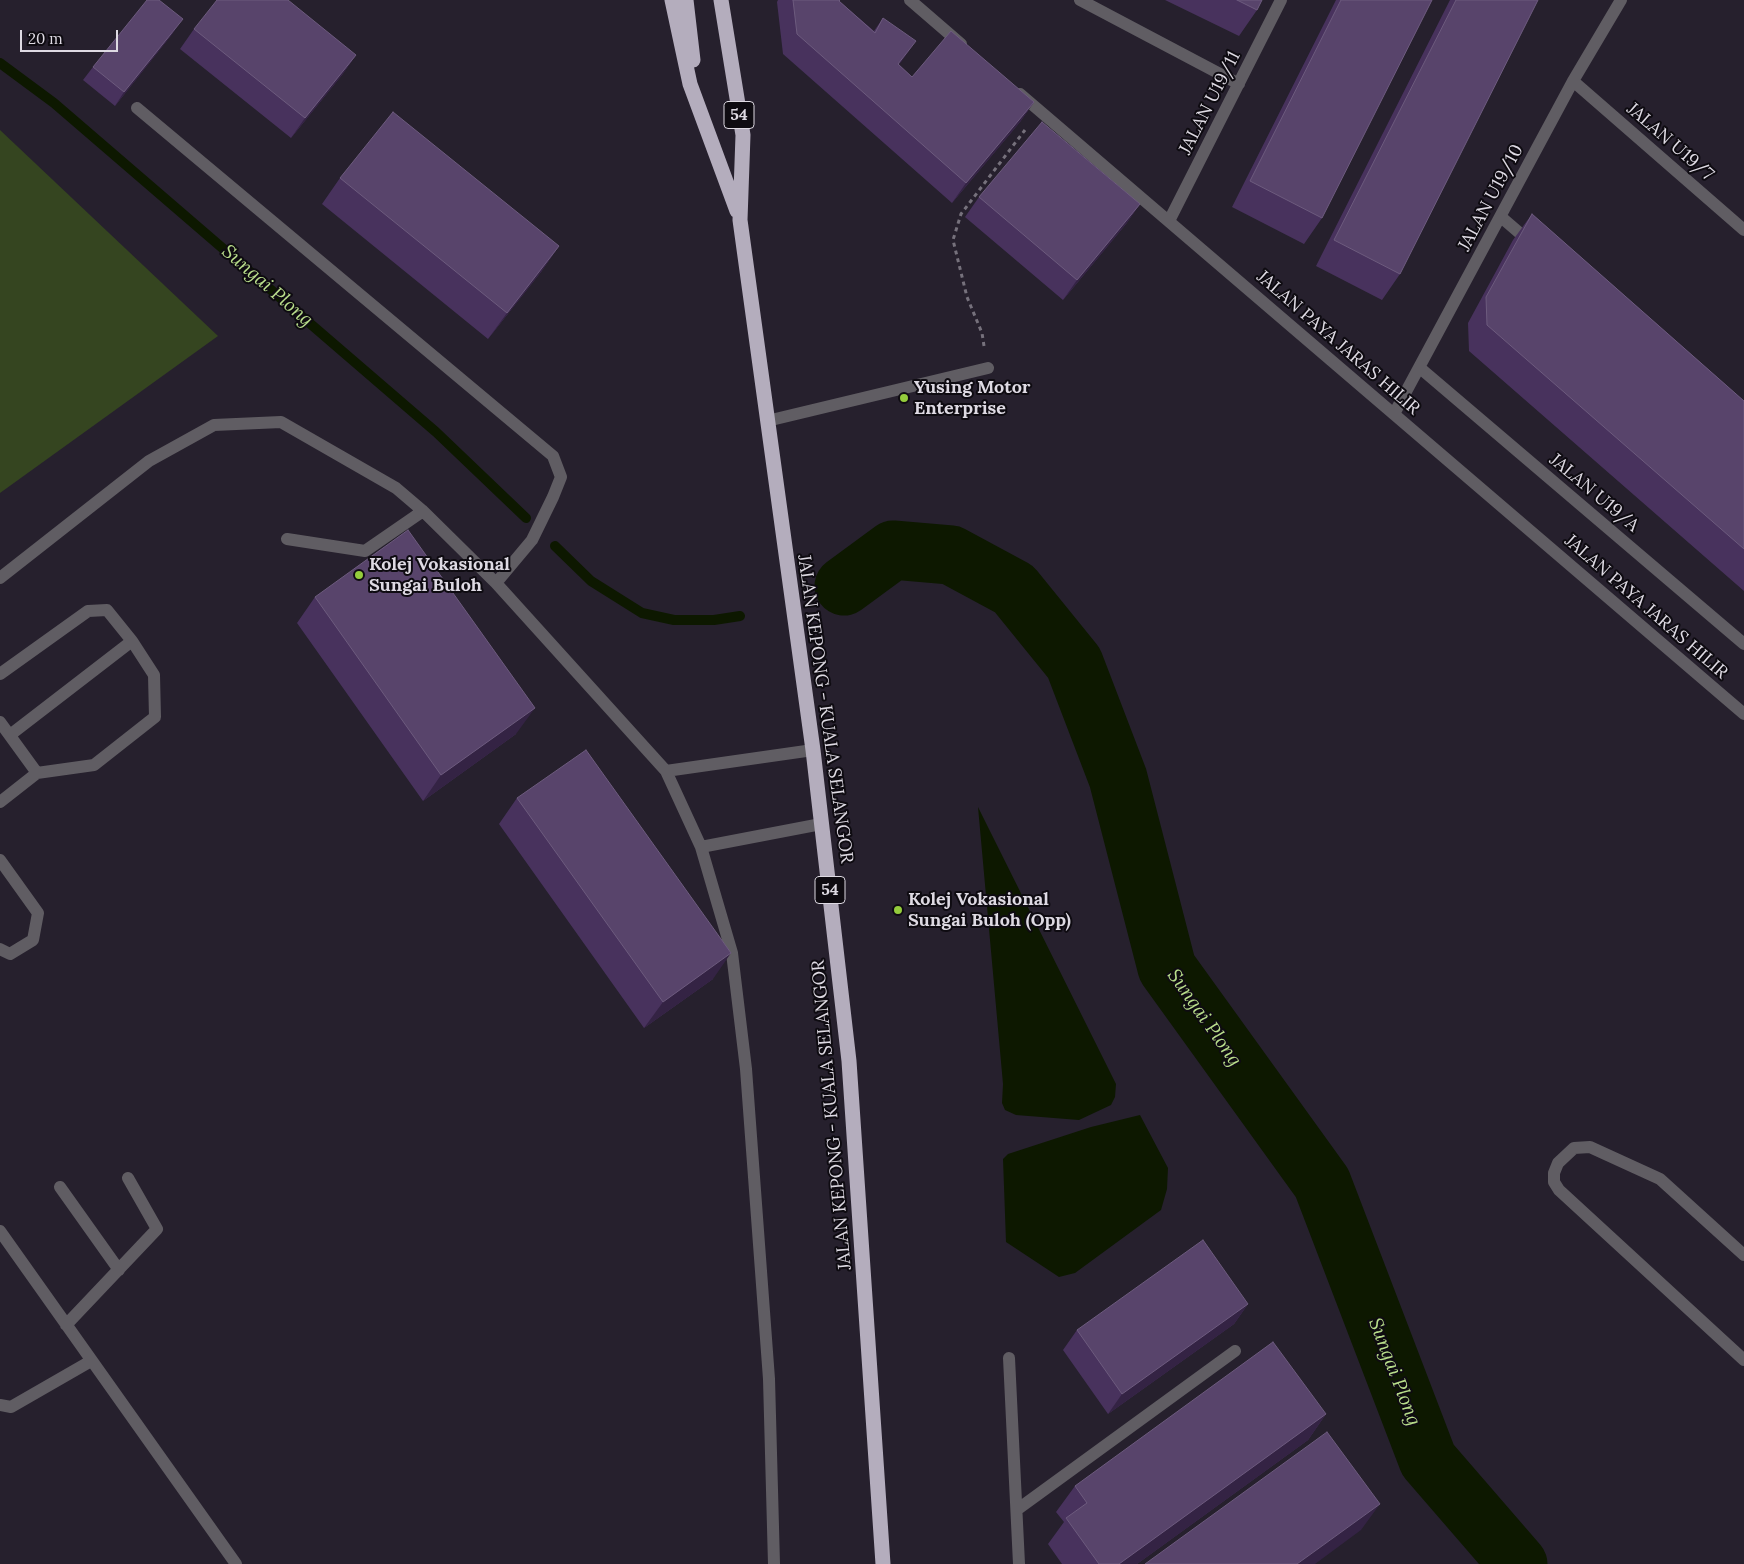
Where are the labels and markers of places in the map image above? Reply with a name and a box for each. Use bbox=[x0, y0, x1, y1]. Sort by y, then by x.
place label: Yusing Motor Enterprise bbox=[914, 377, 1030, 419]
marker: Yusing Motor Enterprise bbox=[898, 392, 910, 404]
place label: Kolej Vokasional Sungai Buloh bbox=[369, 554, 510, 596]
marker: Kolej Vokasional Sungai Buloh bbox=[353, 569, 365, 581]
place label: Kolej Vokasional Sungai Buloh (Opp) bbox=[908, 889, 1071, 932]
marker: Kolej Vokasional Sungai Buloh (Opp) bbox=[892, 904, 904, 916]

